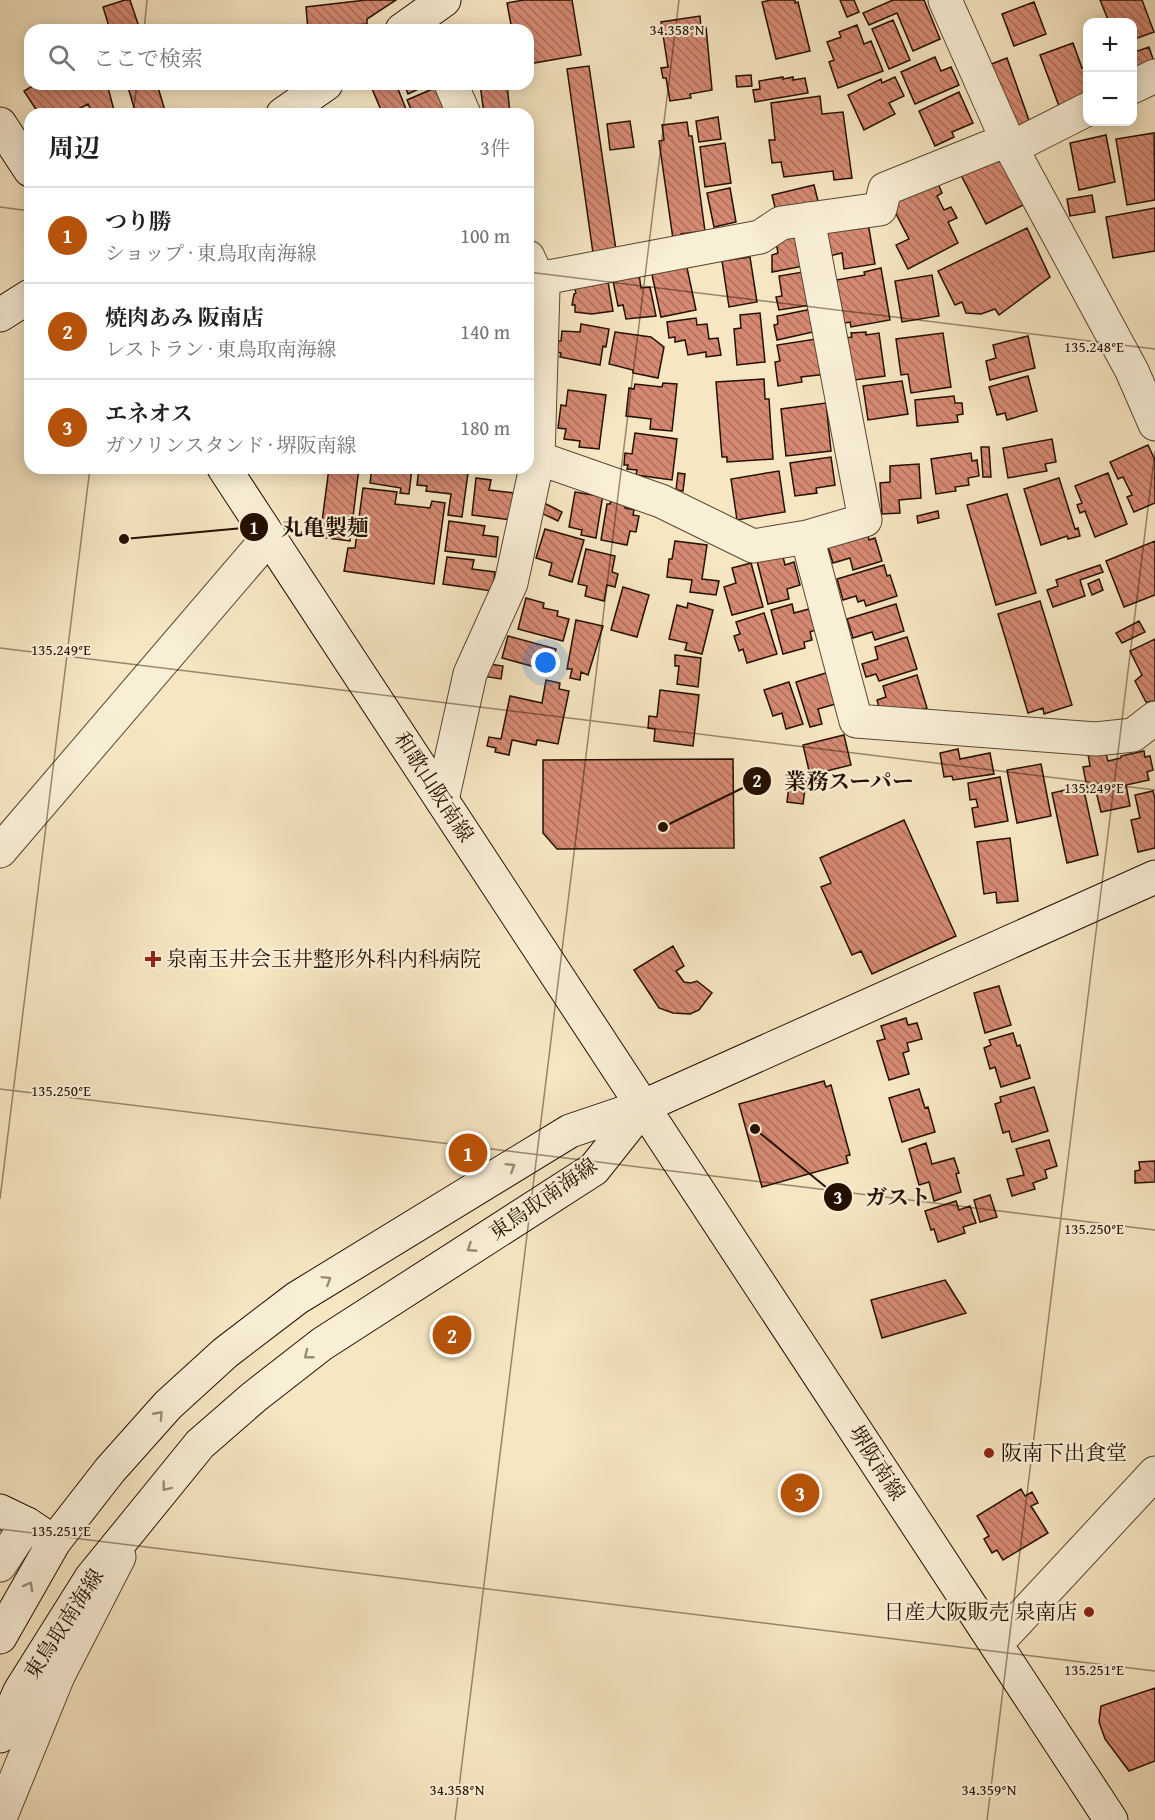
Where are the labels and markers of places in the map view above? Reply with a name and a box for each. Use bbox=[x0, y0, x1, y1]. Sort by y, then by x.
callout: 丸亀製麺 bbox=[239, 507, 381, 547]
callout: 業務スーパー bbox=[742, 761, 926, 801]
place label: 泉南玉井会玉井整形外科内科病院 bbox=[166, 943, 481, 974]
marker: 泉南玉井会玉井整形外科内科病院 bbox=[144, 950, 162, 968]
pin: 1 bbox=[448, 1130, 488, 1176]
callout: ガスト bbox=[823, 1177, 943, 1217]
pin: 2 bbox=[432, 1312, 472, 1358]
place label: 阪南下出食堂 bbox=[1001, 1437, 1127, 1468]
marker: 阪南下出食堂 bbox=[982, 1446, 996, 1460]
pin: 3 bbox=[780, 1470, 820, 1516]
place label: 日産大阪販売 泉南店 bbox=[883, 1596, 1077, 1627]
marker: 日産大阪販売 泉南店 bbox=[1082, 1605, 1096, 1619]

